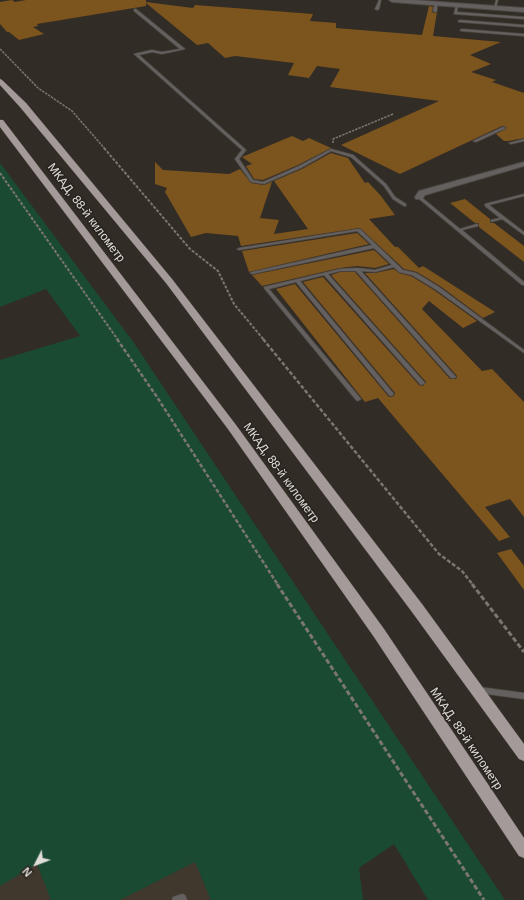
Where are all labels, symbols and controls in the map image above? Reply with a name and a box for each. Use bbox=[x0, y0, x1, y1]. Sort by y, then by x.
street label: МКАД, 88-й километр bbox=[44, 161, 128, 265]
street label: МКАД, 88-й километр bbox=[240, 420, 322, 526]
street label: МКАД, 88-й километр bbox=[426, 685, 506, 793]
north arrow bbox=[16, 844, 56, 884]
text: N bbox=[20, 865, 34, 879]

